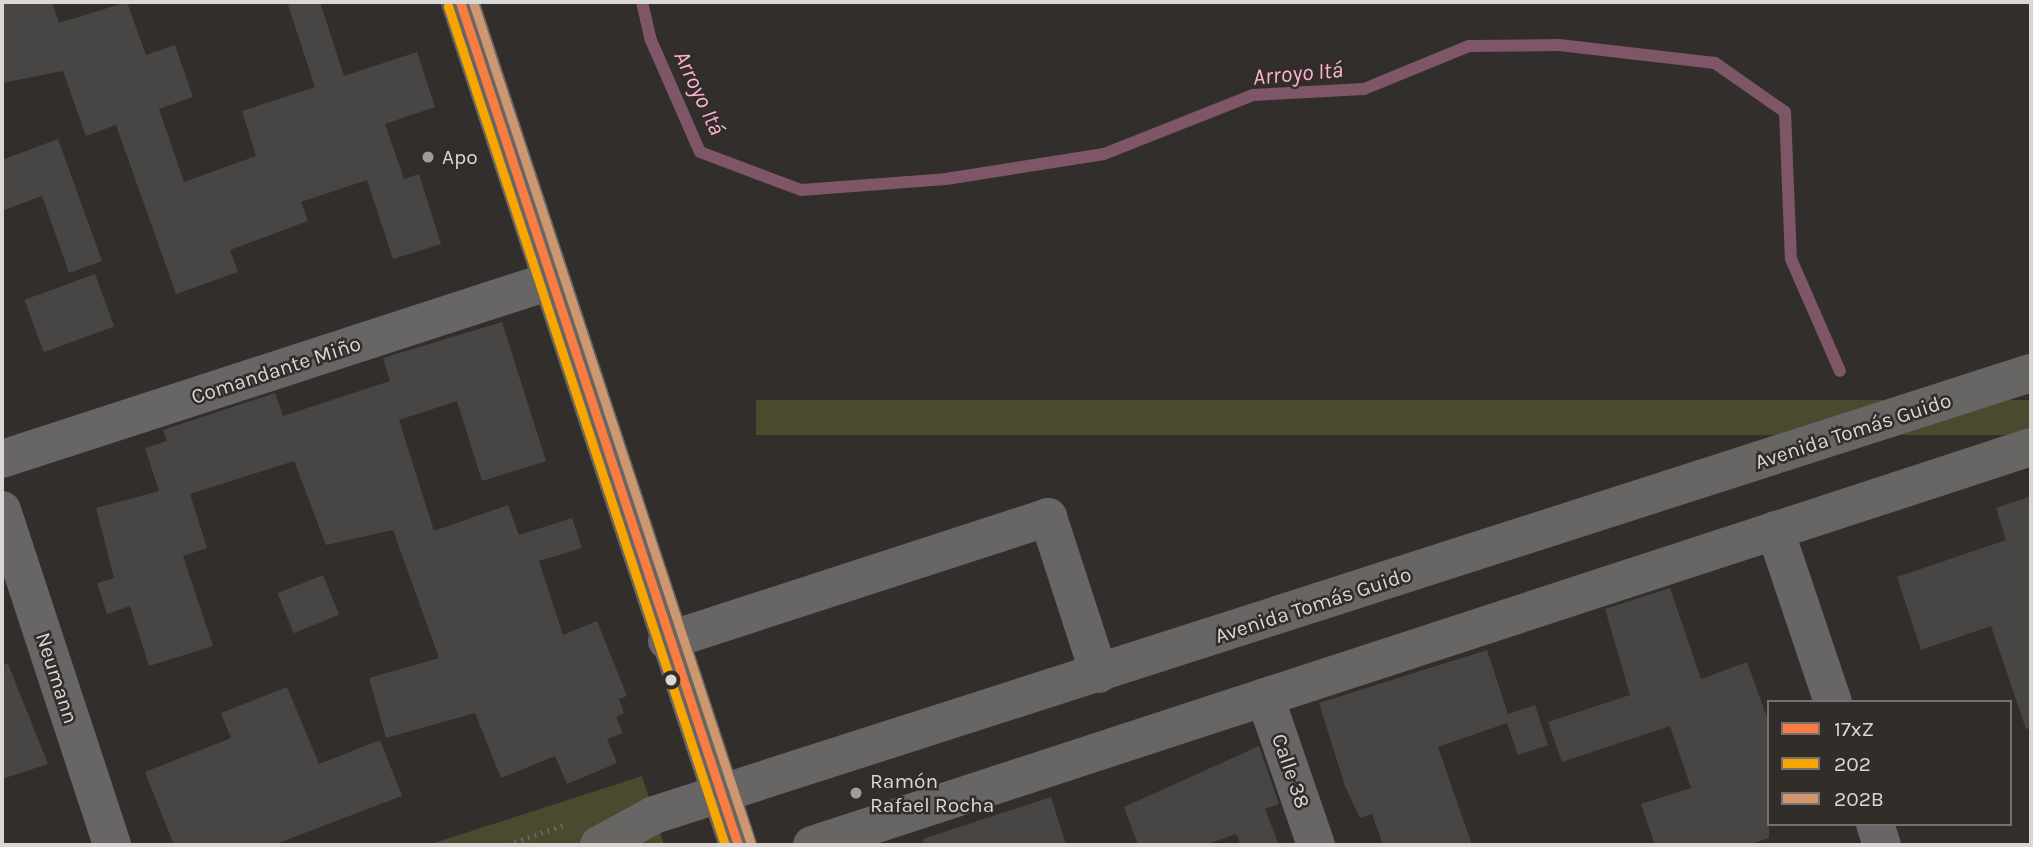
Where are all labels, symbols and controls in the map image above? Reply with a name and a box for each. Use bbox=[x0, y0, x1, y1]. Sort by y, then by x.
water label: Arroyo Itá bbox=[667, 46, 731, 140]
water label: Arroyo Itá bbox=[1252, 56, 1344, 92]
place label: Apo bbox=[442, 144, 478, 170]
marker: Apo bbox=[420, 149, 436, 165]
street label: Comandante Miño bbox=[188, 331, 364, 409]
street label: Avenida Tomás Guido bbox=[1752, 387, 1954, 475]
street label: Avenida Tomás Guido bbox=[1212, 561, 1414, 649]
street label: Neumann bbox=[30, 629, 84, 727]
unlabelled marker bbox=[664, 673, 678, 687]
legend bbox=[1767, 700, 2012, 826]
text: 17xZ bbox=[1834, 717, 1874, 741]
street label: Calle 38 bbox=[1267, 730, 1315, 812]
text: 202 bbox=[1834, 752, 1871, 776]
place label: Ramón Rafael Rocha bbox=[870, 768, 994, 818]
marker: Ramón Rafael Rocha bbox=[848, 785, 864, 801]
text: 202B bbox=[1834, 787, 1884, 811]

